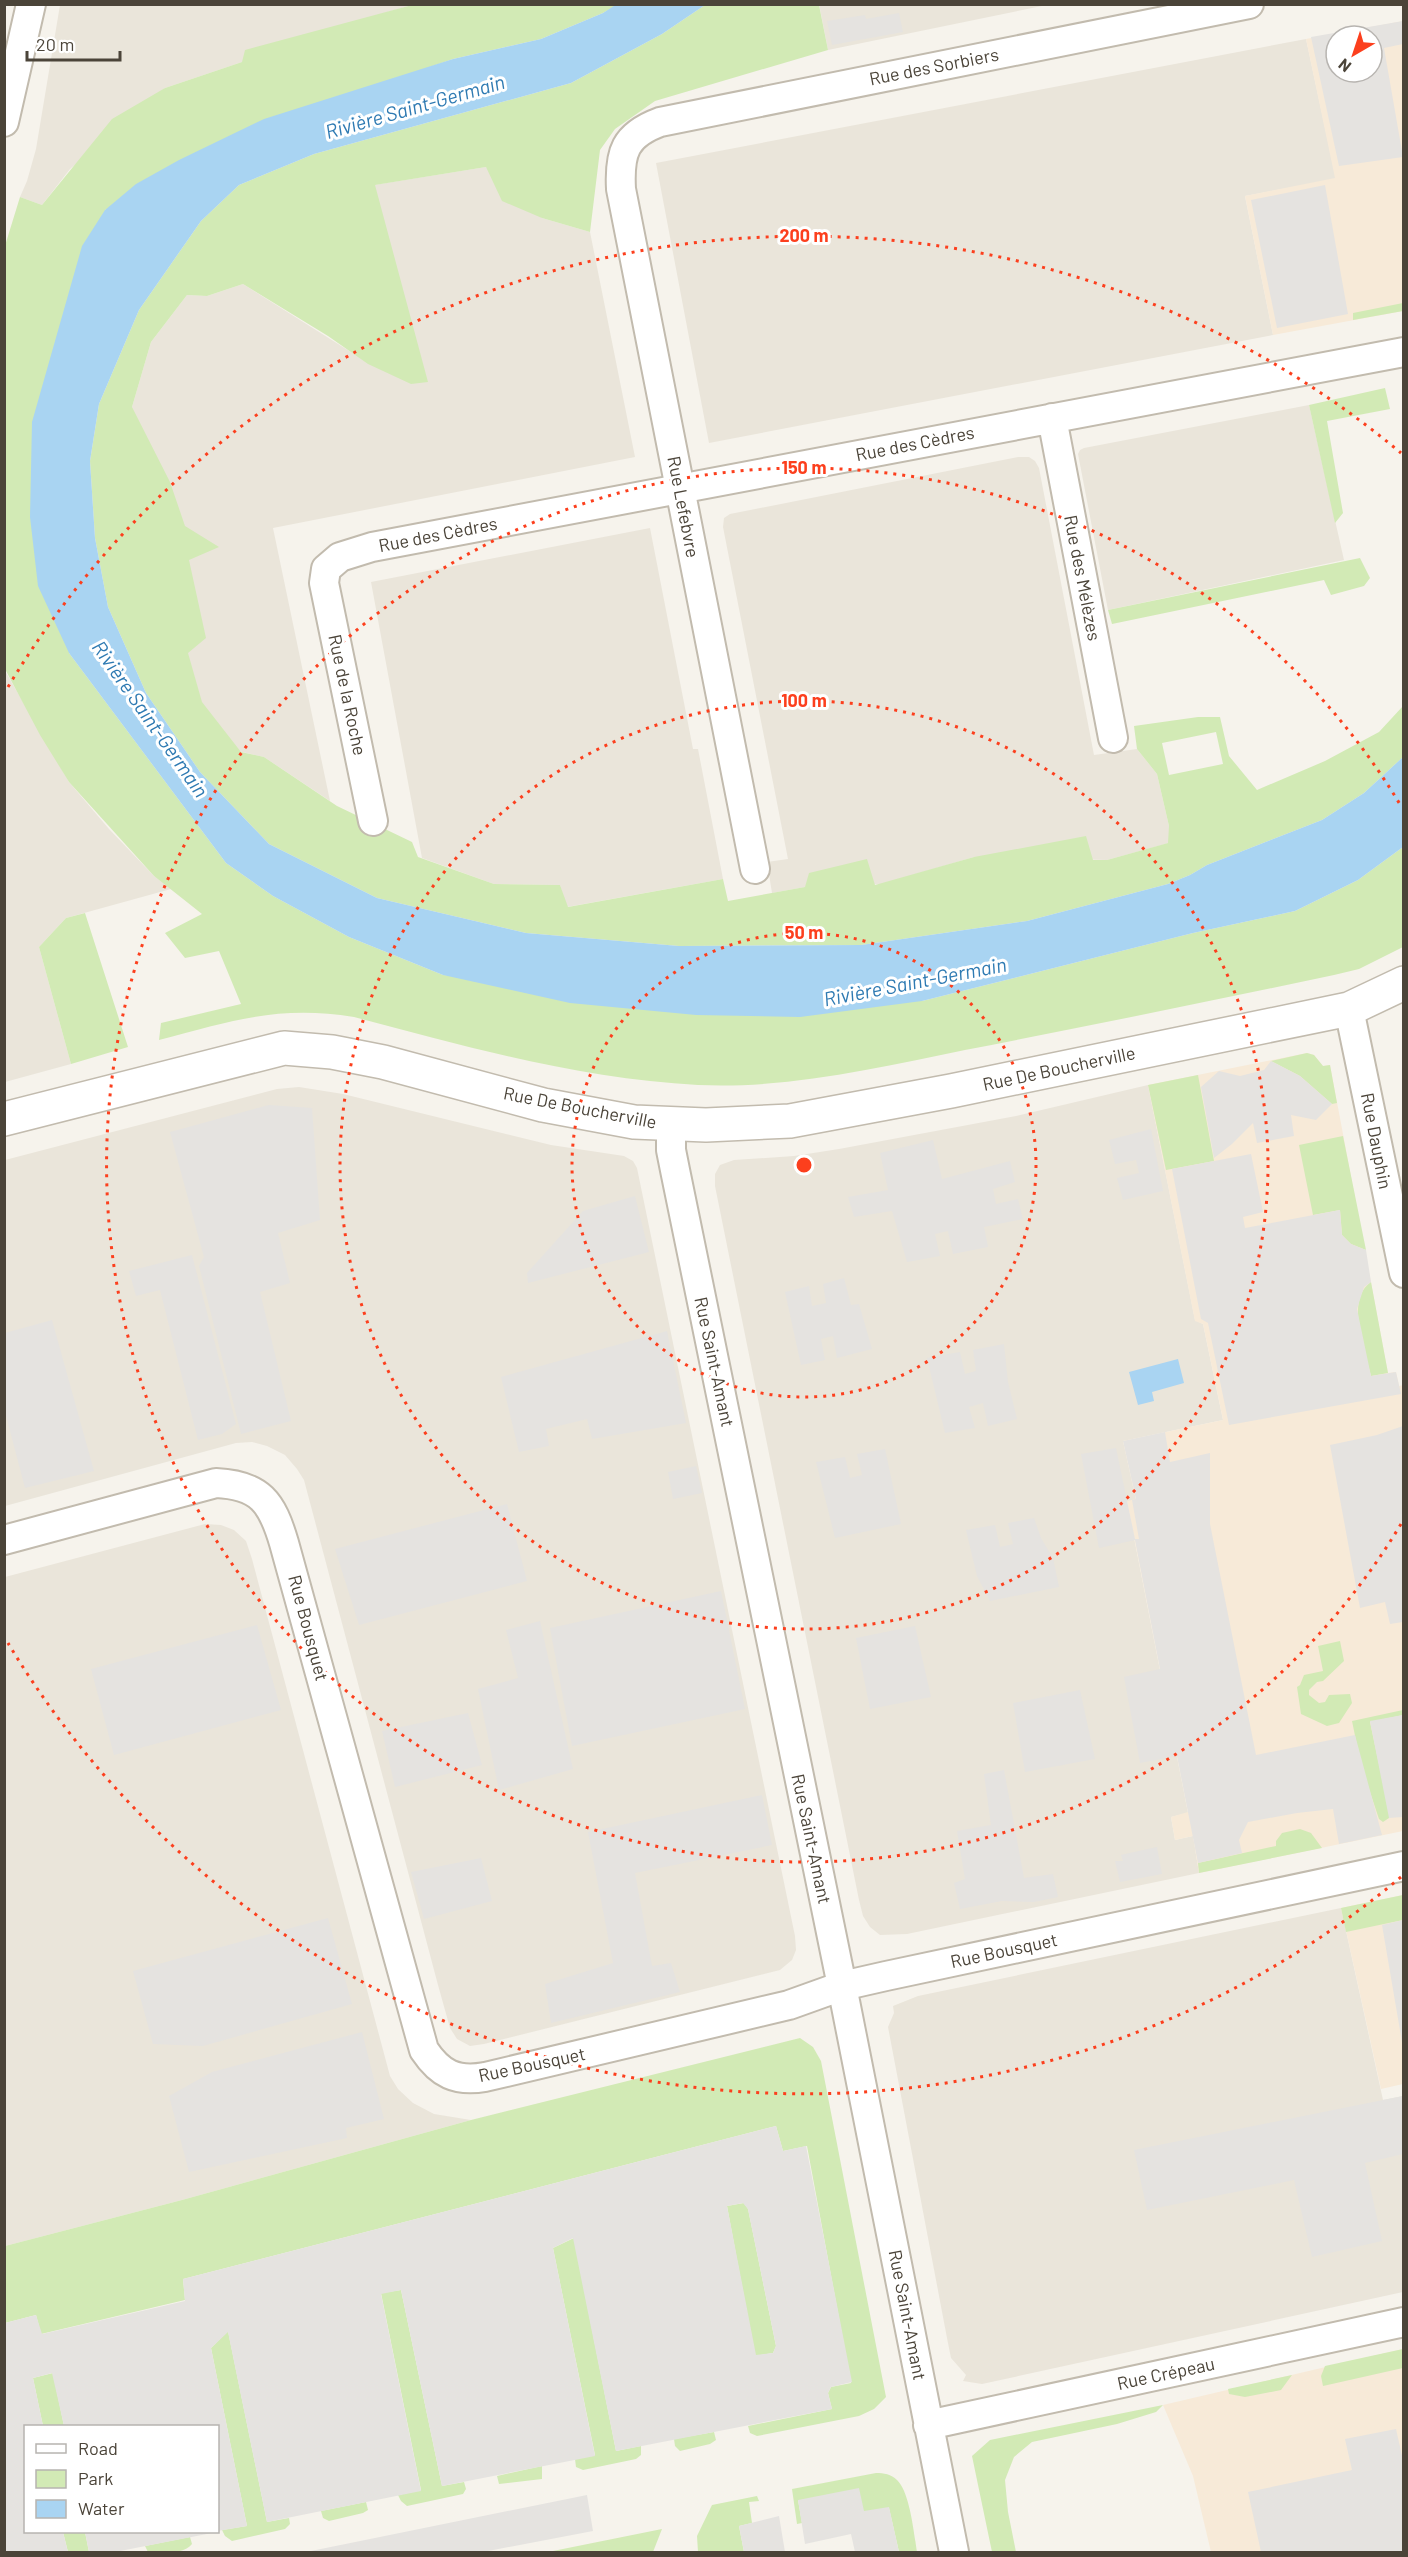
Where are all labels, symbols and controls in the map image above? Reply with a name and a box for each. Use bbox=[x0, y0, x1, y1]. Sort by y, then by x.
scale bar bbox=[27, 24, 120, 62]
north arrow bbox=[1324, 24, 1384, 84]
text: 20 m bbox=[36, 33, 74, 55]
street label: Rue des Sorbiers bbox=[867, 43, 1000, 89]
text: N bbox=[1334, 55, 1354, 77]
water label: Rivière Saint-Germain bbox=[322, 69, 507, 143]
text: 200 m bbox=[779, 224, 829, 246]
street label: Rue des Cèdres bbox=[854, 421, 976, 465]
street label: Rue Lefebvre bbox=[663, 454, 705, 559]
text: 150 m bbox=[782, 456, 826, 478]
street label: Rue des Cèdres bbox=[377, 512, 499, 556]
street label: Rue des Mélèzes bbox=[1060, 513, 1106, 643]
street label: Rue de la Roche bbox=[324, 632, 372, 757]
water label: Rivière Saint-Germain bbox=[88, 636, 214, 801]
text: 100 m bbox=[781, 689, 827, 711]
text: 50 m bbox=[785, 921, 823, 943]
water label: Rivière Saint-Germain bbox=[821, 952, 1008, 1011]
street label: Rue De Boucherville bbox=[980, 1041, 1137, 1095]
street label: Rue De Boucherville bbox=[502, 1081, 659, 1133]
street label: Rue Dauphin bbox=[1357, 1091, 1397, 1191]
centre of rings bbox=[794, 1155, 814, 1175]
street label: Rue Saint-Amant bbox=[690, 1295, 740, 1429]
street label: Rue Bousquet bbox=[284, 1572, 334, 1683]
street label: Rue Saint-Amant bbox=[787, 1772, 837, 1906]
street label: Rue Bousquet bbox=[948, 1928, 1059, 1972]
street label: Rue Bousquet bbox=[476, 2042, 587, 2086]
street label: Rue Saint-Amant bbox=[885, 2248, 931, 2382]
street label: Rue Crépeau bbox=[1115, 2352, 1216, 2394]
legend bbox=[24, 2425, 219, 2533]
text: Road bbox=[78, 2437, 118, 2459]
text: Park bbox=[78, 2467, 113, 2489]
text: Water bbox=[78, 2497, 125, 2519]

